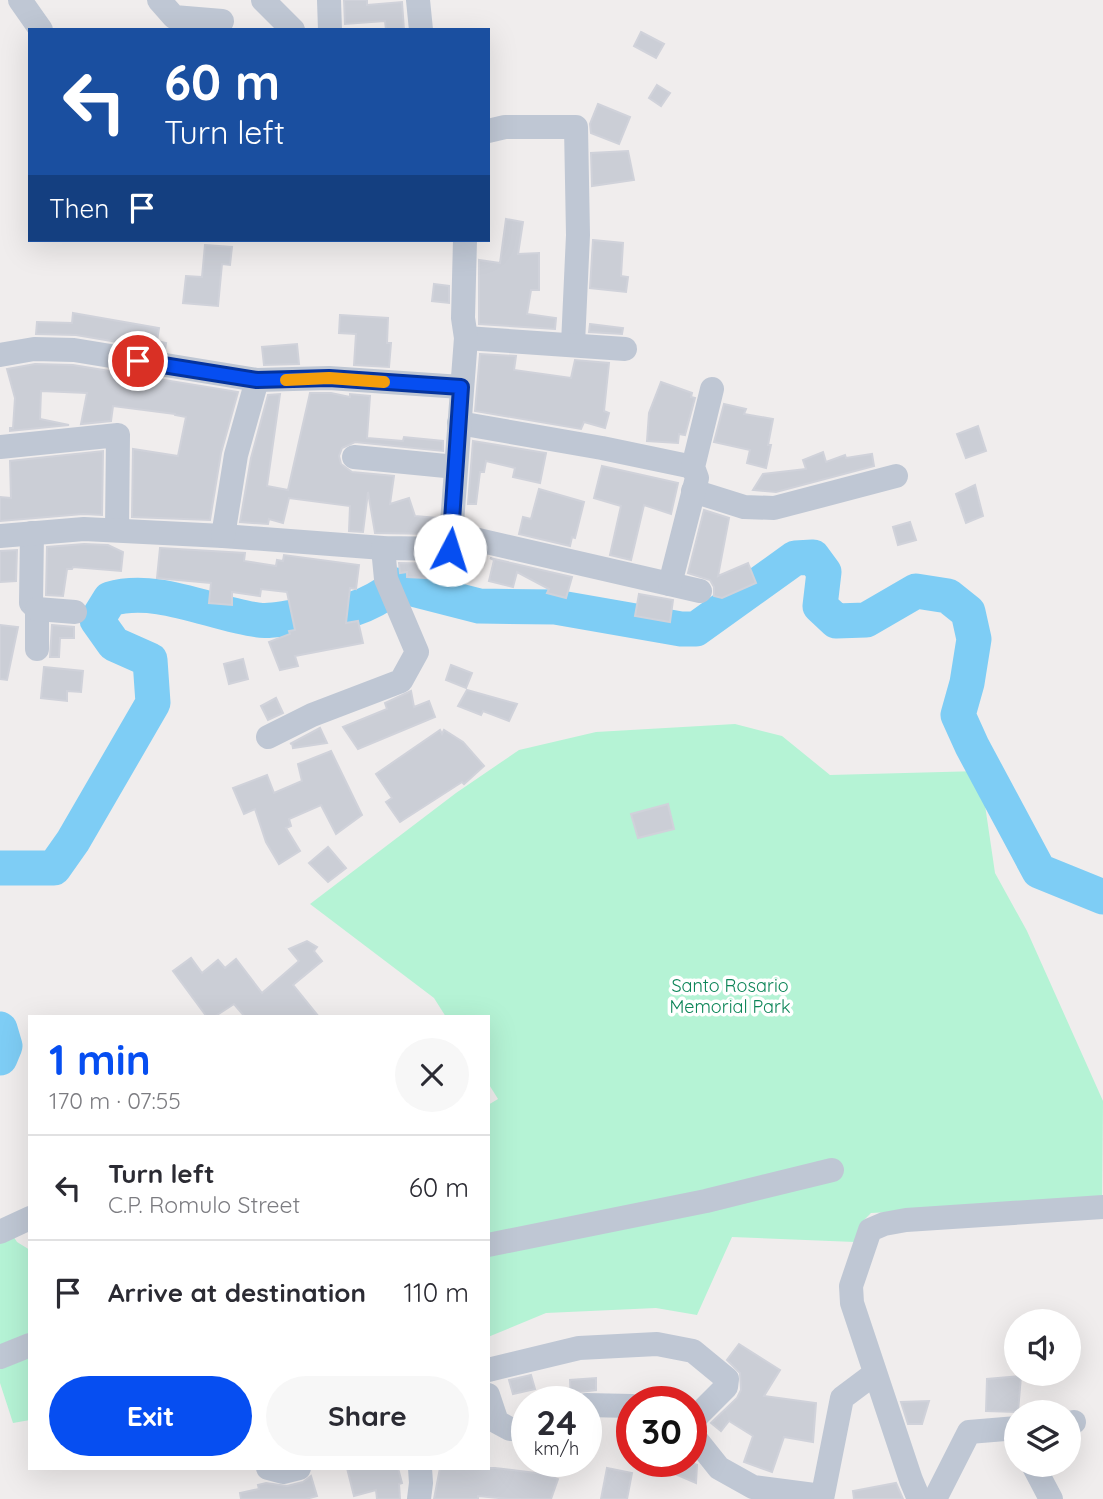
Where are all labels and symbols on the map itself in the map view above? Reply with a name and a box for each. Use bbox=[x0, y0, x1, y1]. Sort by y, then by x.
pin bbox=[108, 331, 168, 391]
position arrow bbox=[413, 513, 487, 587]
park label: Santo Rosario Memorial Park bbox=[669, 974, 791, 1018]
speed limit sign: 30 bbox=[616, 1386, 707, 1477]

